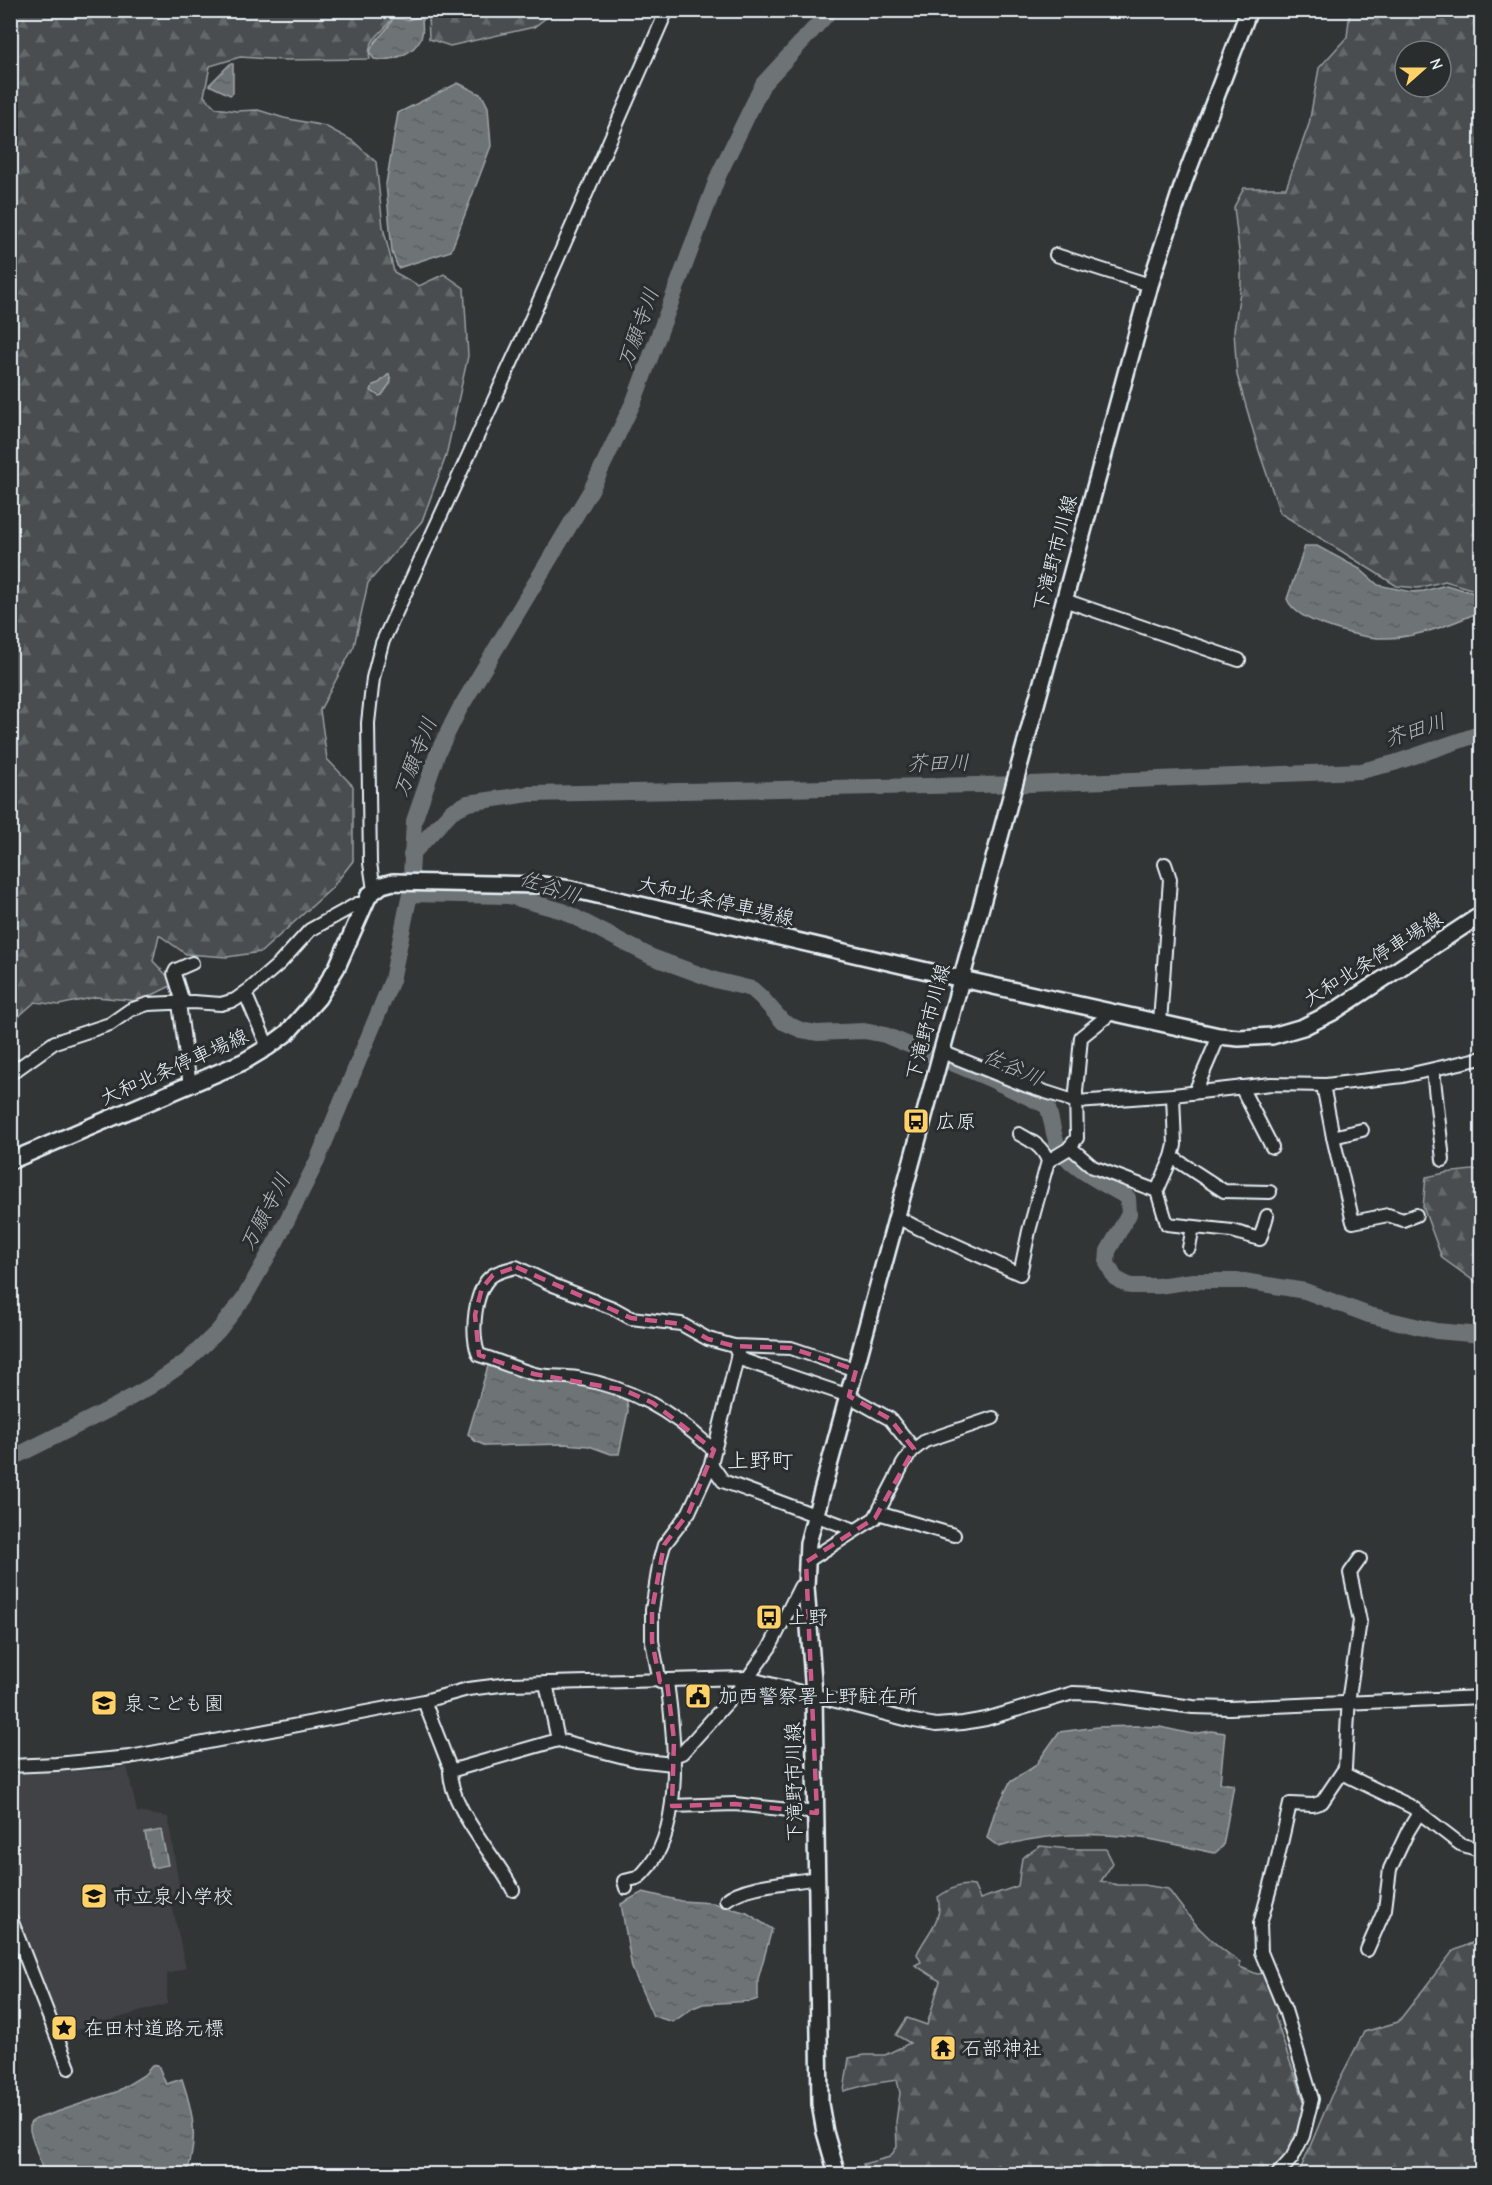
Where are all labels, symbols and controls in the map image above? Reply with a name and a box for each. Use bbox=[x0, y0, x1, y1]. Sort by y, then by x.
north arrow bbox=[1393, 39, 1453, 99]
text: N bbox=[1426, 56, 1446, 72]
water label: 万願寺川 bbox=[612, 284, 664, 372]
street label: 下滝野市川線 bbox=[1028, 492, 1082, 614]
water label: 芥田川 bbox=[1381, 709, 1449, 751]
water label: 万願寺川 bbox=[388, 714, 442, 800]
water label: 芥田川 bbox=[906, 750, 970, 776]
water label: 佐谷川 bbox=[516, 866, 584, 908]
street label: 大和北条停車場線 bbox=[635, 872, 797, 930]
street label: 大和北条停車場線 bbox=[1299, 907, 1447, 1011]
street label: 下滝野市川線 bbox=[901, 961, 955, 1083]
street label: 大和北条停車場線 bbox=[96, 1024, 252, 1110]
water label: 佐谷川 bbox=[979, 1043, 1047, 1091]
bus stop icon: 広原 bbox=[901, 1106, 931, 1136]
place label: 広原 bbox=[936, 1110, 976, 1133]
water label: 万願寺川 bbox=[235, 1169, 295, 1255]
district label: 上野町 bbox=[727, 1448, 793, 1474]
bus stop icon: 上野 bbox=[754, 1602, 784, 1632]
place label: 上野 bbox=[788, 1606, 828, 1629]
public building icon: 加西警察署上野駐在所 bbox=[683, 1681, 713, 1711]
place label: 加西警察署上野駐在所 bbox=[718, 1685, 918, 1708]
school or university icon: 泉こども園 bbox=[89, 1688, 119, 1718]
place label: 泉こども園 bbox=[124, 1692, 224, 1715]
street label: 下滝野市川線 bbox=[781, 1722, 807, 1842]
school or university icon: 市立泉小学校 bbox=[79, 1881, 109, 1911]
place label: 市立泉小学校 bbox=[113, 1885, 233, 1908]
place icon: 在田村道路元標 bbox=[49, 2013, 79, 2043]
place label: 在田村道路元標 bbox=[84, 2017, 224, 2040]
temple icon: 石部神社 bbox=[928, 2033, 958, 2063]
place label: 石部神社 bbox=[962, 2037, 1042, 2060]

